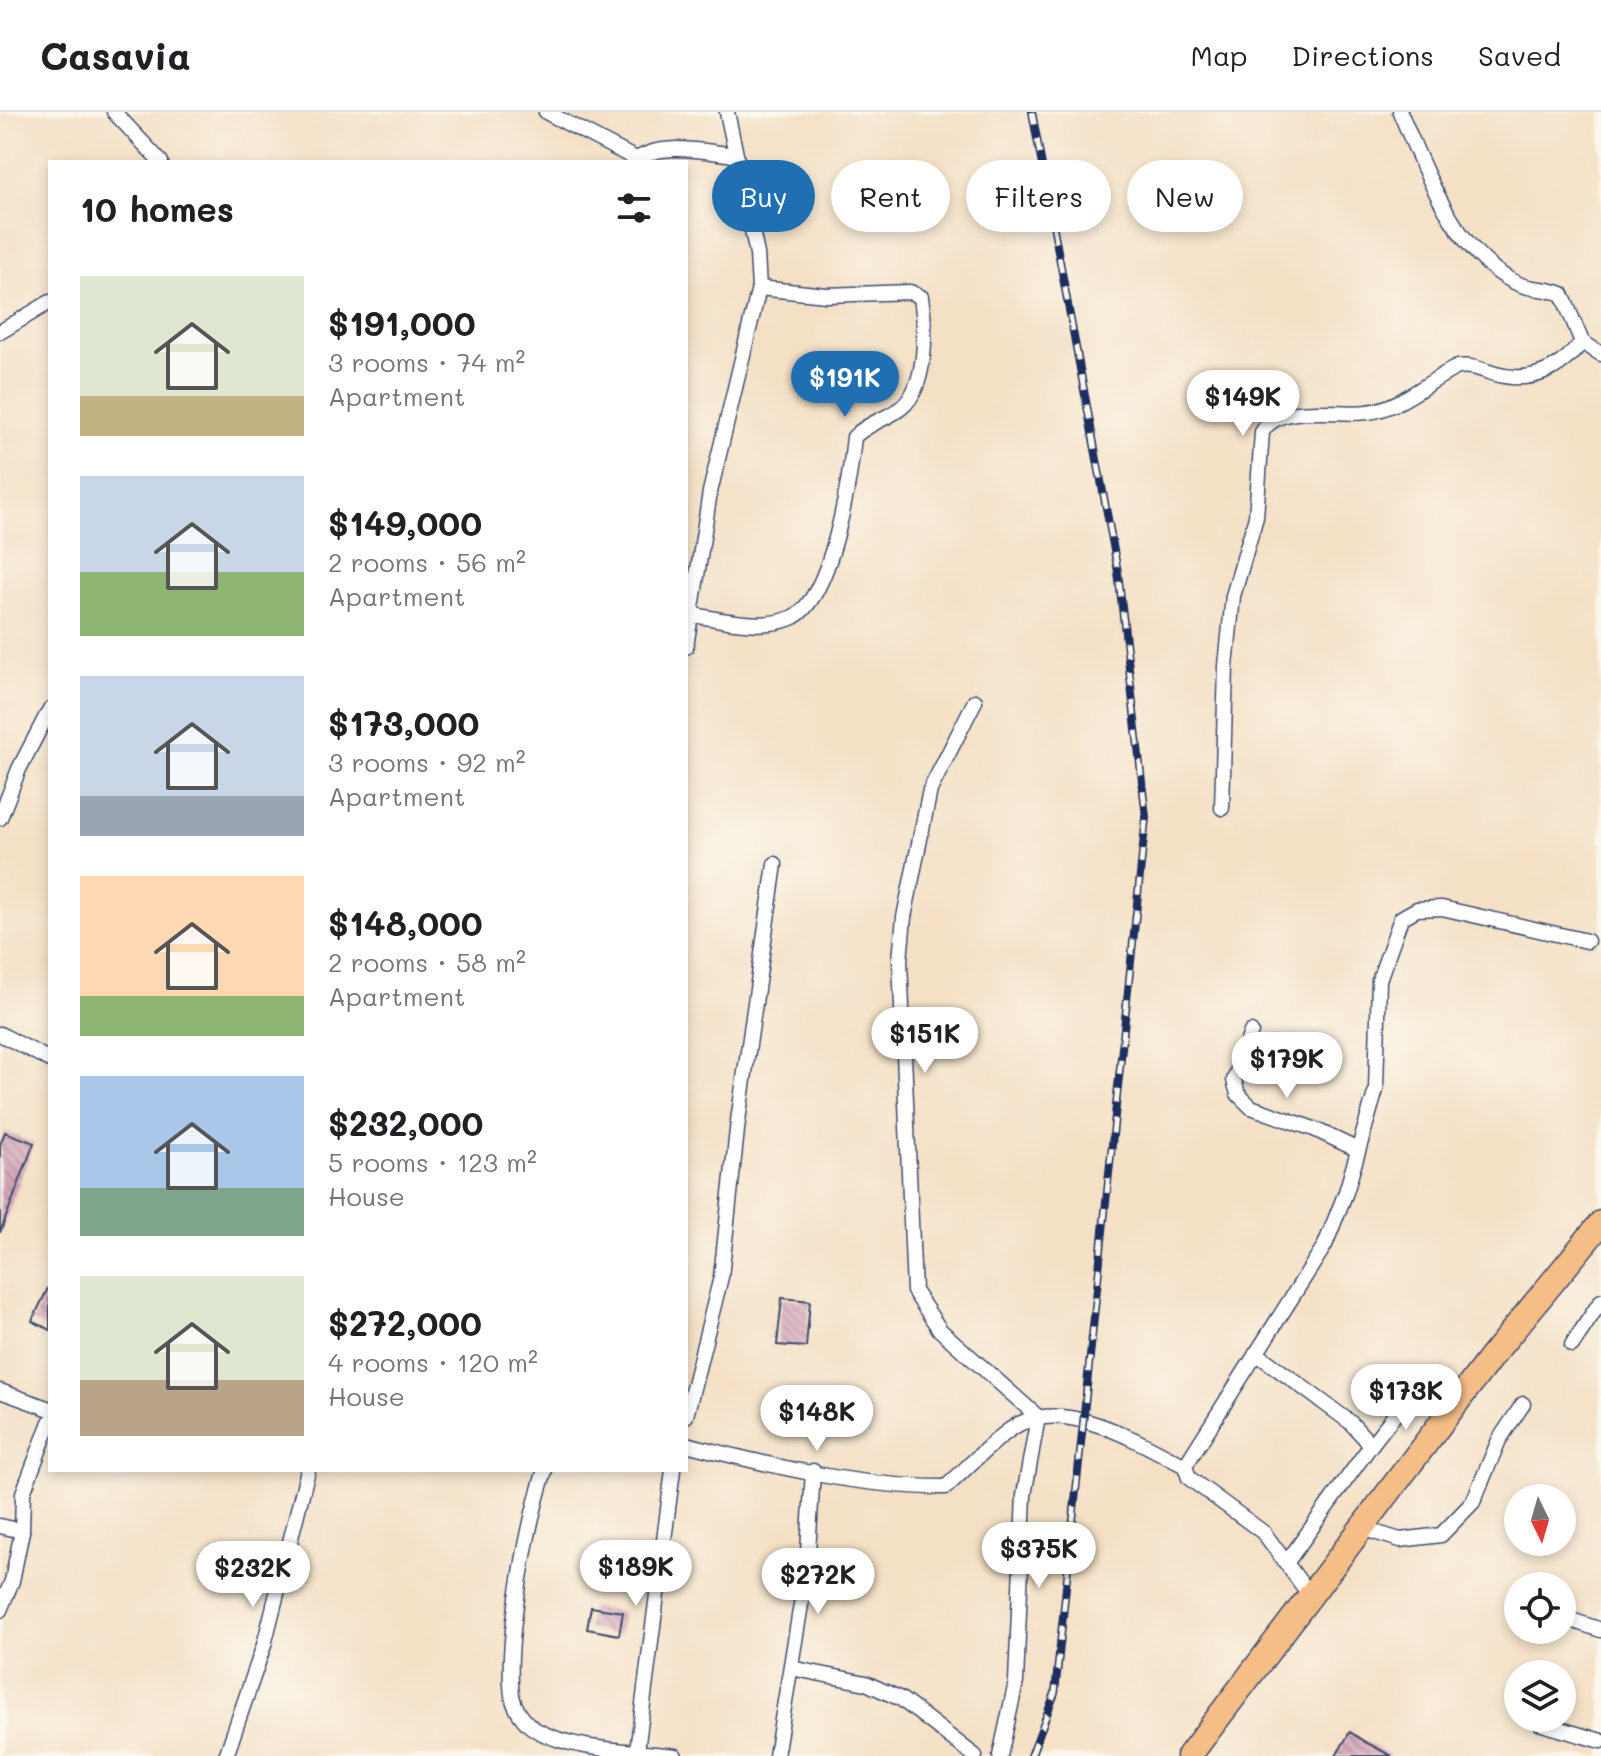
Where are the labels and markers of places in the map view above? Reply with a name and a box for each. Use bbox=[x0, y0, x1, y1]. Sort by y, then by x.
pin: $191K bbox=[789, 351, 901, 419]
pin: $149K bbox=[1187, 370, 1299, 438]
pin: $151K bbox=[869, 1007, 981, 1075]
pin: $179K bbox=[1231, 1032, 1343, 1100]
pin: $173K bbox=[1350, 1364, 1462, 1432]
pin: $148K bbox=[761, 1385, 873, 1453]
pin: $375K bbox=[983, 1522, 1095, 1590]
pin: $189K bbox=[580, 1540, 692, 1608]
pin: $232K bbox=[197, 1541, 309, 1609]
pin: $272K bbox=[762, 1548, 874, 1616]

